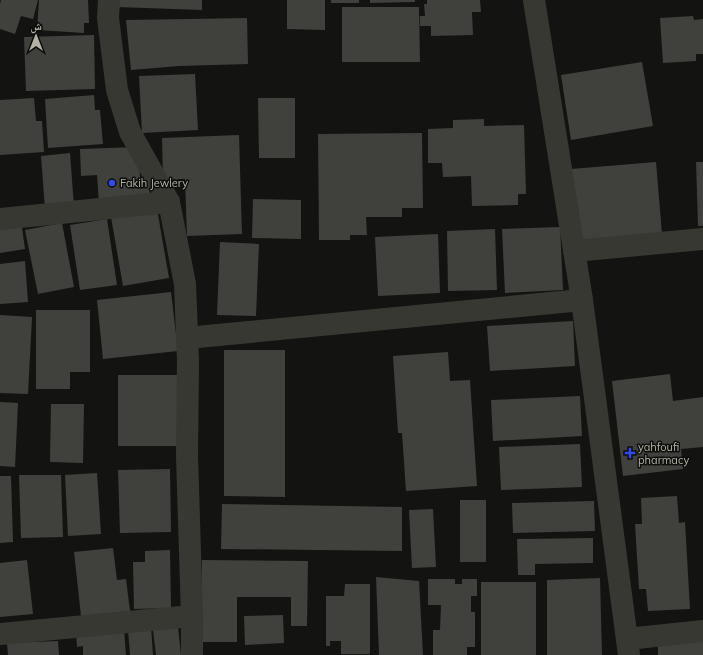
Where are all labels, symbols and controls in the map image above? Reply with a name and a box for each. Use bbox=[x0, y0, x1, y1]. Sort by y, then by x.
north arrow bbox=[16, 16, 56, 56]
text: ش bbox=[30, 19, 42, 34]
place label: Fakih Jewlery bbox=[120, 176, 188, 190]
marker: Fakih Jewlery bbox=[107, 178, 117, 188]
place label: yahfoufi pharmacy bbox=[638, 440, 689, 467]
marker: yahfoufi pharmacy bbox=[625, 448, 635, 458]

